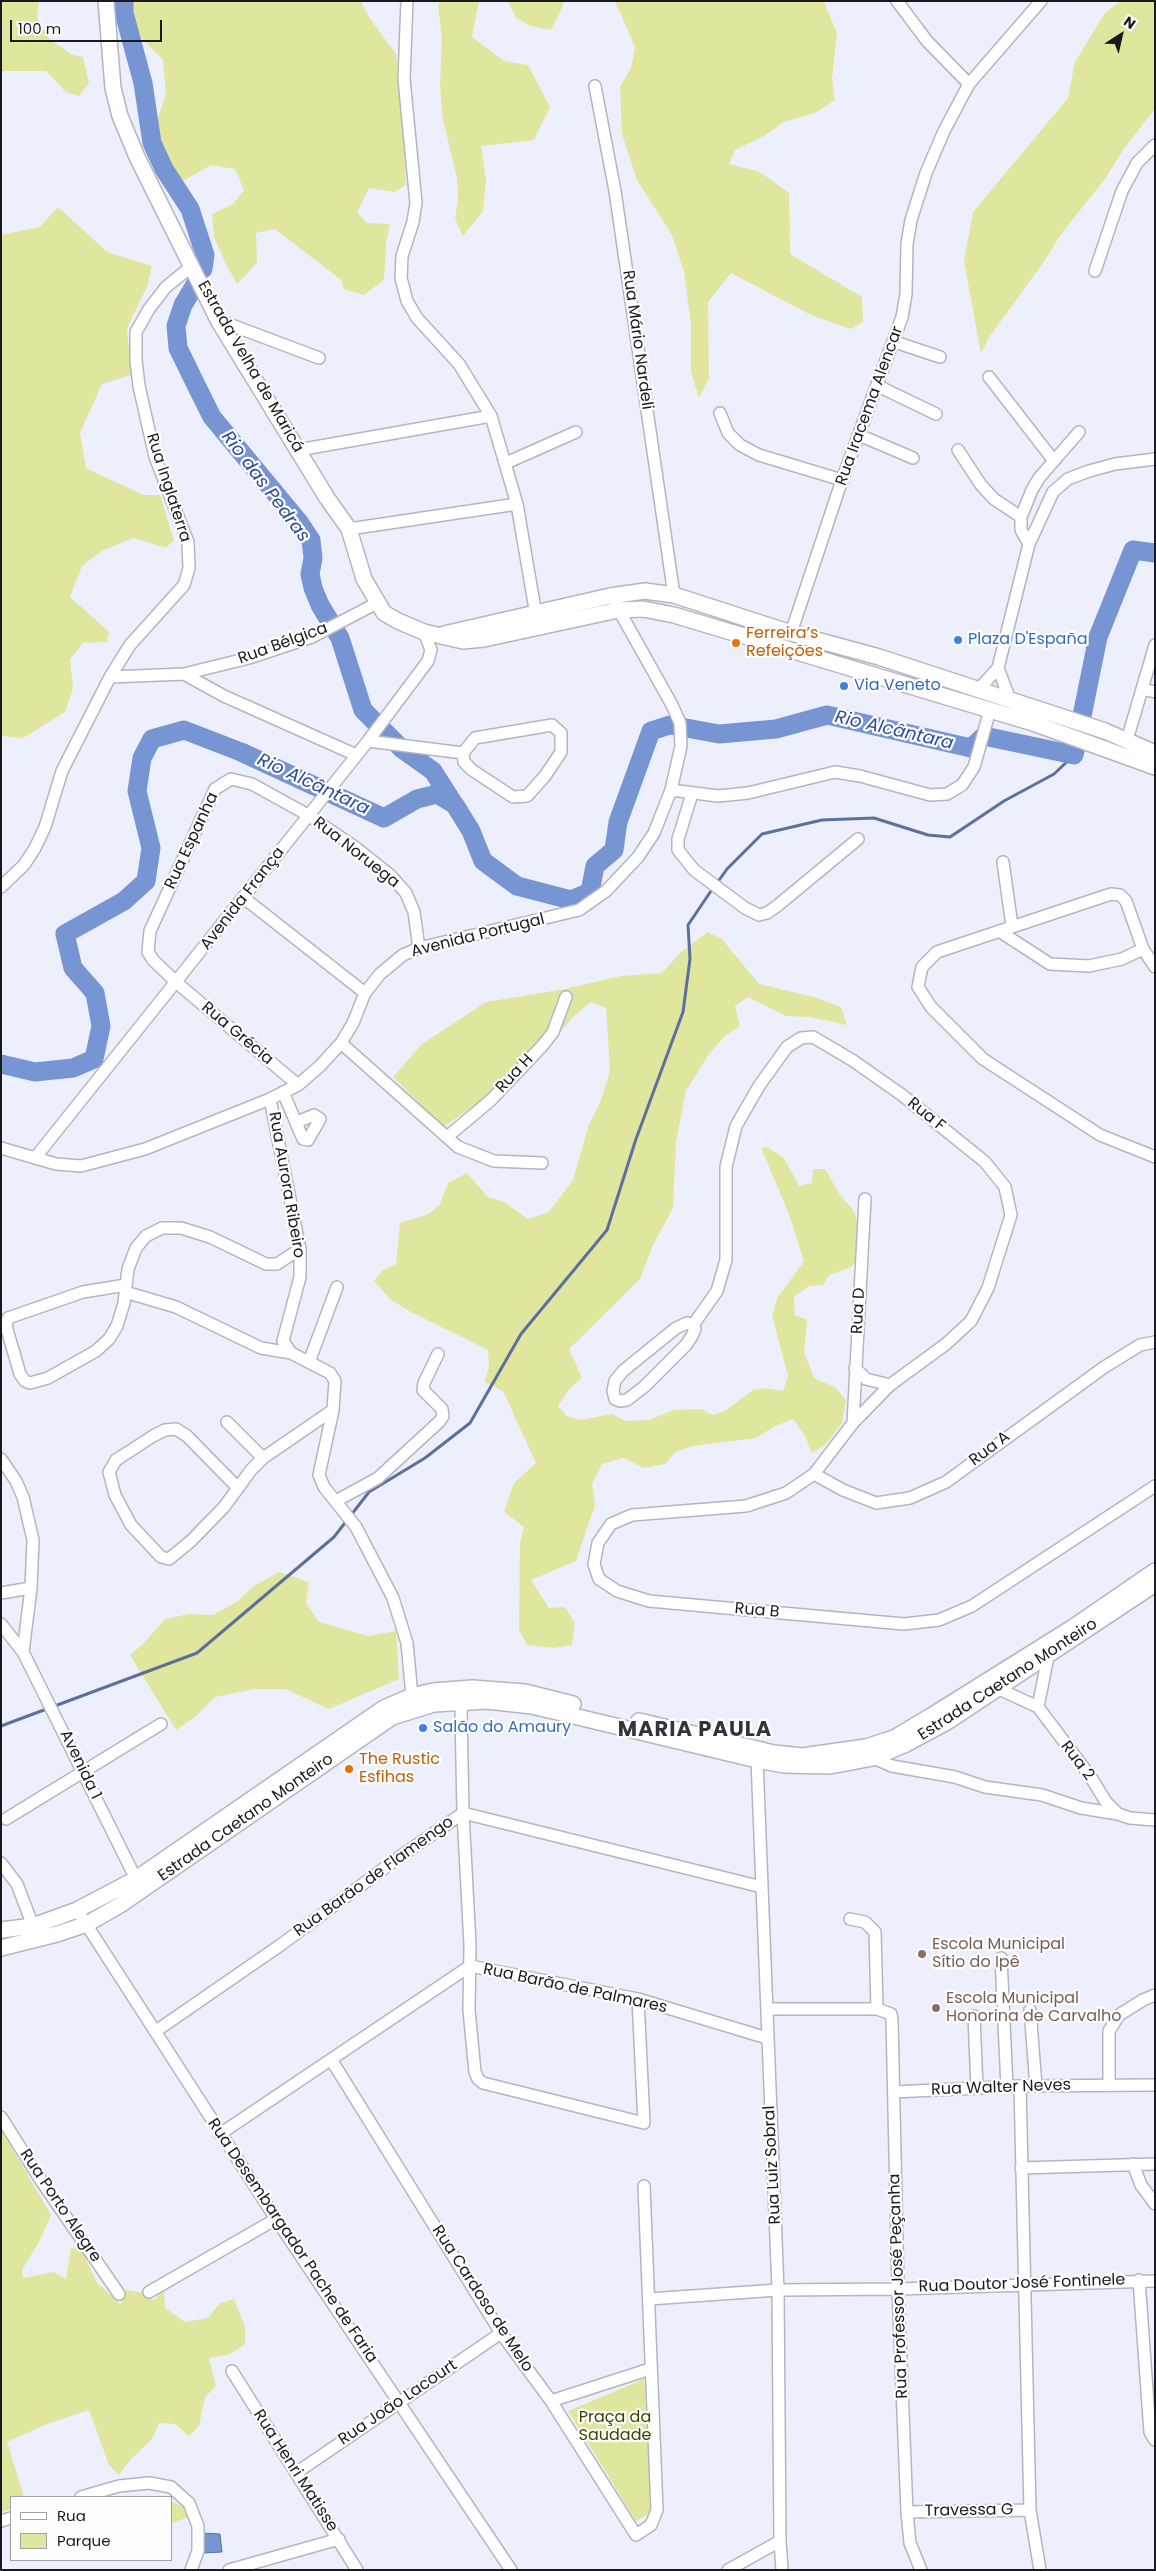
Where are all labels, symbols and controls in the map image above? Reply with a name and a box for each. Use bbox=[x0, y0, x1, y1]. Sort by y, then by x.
scale bar bbox=[12, 10, 165, 42]
north arrow bbox=[1096, 10, 1146, 60]
text: N bbox=[1120, 12, 1140, 34]
text: 100 m bbox=[18, 18, 61, 39]
street label: Rua Mário Nardeli bbox=[618, 269, 656, 411]
street label: Estrada Velha de Maricá bbox=[193, 278, 307, 456]
street label: Rua Iracema Alencar bbox=[832, 324, 908, 488]
water label: Rio das Pedras bbox=[216, 427, 314, 547]
street label: Rua Inglaterra bbox=[141, 431, 195, 545]
street label: Rua Bélgica bbox=[236, 619, 330, 669]
place label: Ferreira’s Refeições bbox=[746, 624, 823, 662]
place label: Plaza D'España bbox=[968, 630, 1087, 650]
marker: Plaza D'España bbox=[952, 634, 964, 646]
marker: Ferreira’s Refeições bbox=[730, 637, 742, 649]
place label: Via Veneto bbox=[854, 676, 941, 696]
marker: Via Veneto bbox=[838, 680, 850, 692]
water label: Rio Alcântara bbox=[833, 707, 955, 755]
water label: Rio Alcântara bbox=[254, 750, 372, 820]
street label: Rua Espanha bbox=[161, 790, 223, 892]
street label: Rua Noruega bbox=[309, 813, 403, 893]
street label: Avenida França bbox=[197, 844, 289, 954]
street label: Avenida Portugal bbox=[409, 910, 547, 962]
street label: Rua Grécia bbox=[197, 998, 277, 1070]
street label: Rua H bbox=[492, 1051, 538, 1097]
street label: Rua F bbox=[903, 1094, 949, 1136]
street label: Rua Aurora Ribeiro bbox=[264, 1111, 308, 1259]
street label: Rua D bbox=[848, 1287, 870, 1335]
street label: Rua A bbox=[966, 1428, 1014, 1470]
street label: Rua B bbox=[734, 1599, 780, 1623]
street label: Estrada Caetano Monteiro bbox=[915, 1615, 1101, 1745]
place label: Salão do Amaury bbox=[433, 1718, 571, 1738]
district label: MARIA PAULA bbox=[616, 1718, 774, 1744]
marker: Salão do Amaury bbox=[417, 1722, 429, 1734]
street label: Avenida 1 bbox=[55, 1727, 105, 1803]
street label: Rua 2 bbox=[1056, 1738, 1098, 1784]
street label: Estrada Caetano Monteiro bbox=[155, 1750, 337, 1886]
place label: The Rustic Esfihas bbox=[359, 1750, 440, 1788]
marker: The Rustic Esfihas bbox=[343, 1763, 355, 1775]
street label: Rua Barão de Flamengo bbox=[290, 1813, 458, 1941]
place label: Escola Municipal Sítio do Ipê bbox=[932, 1935, 1065, 1973]
marker: Escola Municipal Sítio do Ipê bbox=[916, 1948, 928, 1960]
street label: Rua Barão de Palmares bbox=[481, 1960, 669, 2018]
place label: Escola Municipal Honorina de Carvalho bbox=[946, 1989, 1121, 2027]
marker: Escola Municipal Honorina de Carvalho bbox=[930, 2002, 942, 2014]
street label: Rua Walter Neves bbox=[931, 2076, 1071, 2100]
street label: Rua Luiz Sobral bbox=[760, 2105, 786, 2225]
street label: Rua Desembargador Pache de Faria bbox=[203, 2115, 381, 2367]
street label: Rua Porto Alegre bbox=[15, 2146, 105, 2266]
street label: Rua Professor José Peçanha bbox=[885, 2173, 913, 2399]
street label: Rua Cardoso de Melo bbox=[427, 2222, 537, 2376]
street label: Rua Doutor José Fontinele bbox=[918, 2271, 1126, 2297]
street label: Rua João Lacourt bbox=[335, 2356, 461, 2450]
street label: Rua Henri Matisse bbox=[248, 2406, 342, 2536]
park label: Praça da Saudade bbox=[579, 2408, 651, 2446]
legend bbox=[10, 2496, 172, 2561]
street label: Travessa G bbox=[925, 2501, 1013, 2521]
text: Rua bbox=[57, 2505, 86, 2526]
text: Parque bbox=[57, 2530, 110, 2551]

